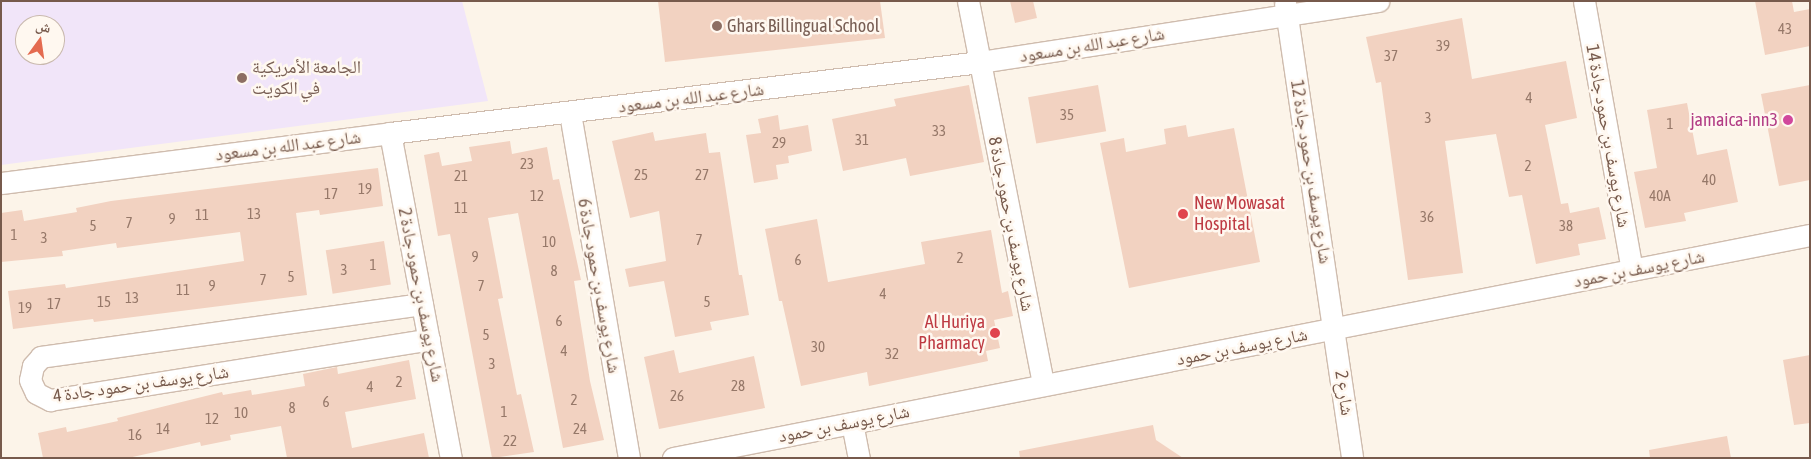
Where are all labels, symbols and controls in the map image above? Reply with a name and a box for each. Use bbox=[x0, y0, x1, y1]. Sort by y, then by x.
north arrow bbox=[15, 15, 65, 65]
place label: Ghars Billingual School bbox=[727, 15, 880, 37]
text: ش bbox=[34, 17, 53, 36]
marker: Ghars Billingual School bbox=[711, 20, 723, 32]
house number: 43 bbox=[1778, 20, 1792, 38]
street label: شارع عبد الله بن مسعود bbox=[1018, 23, 1166, 67]
house number: 39 bbox=[1436, 37, 1450, 55]
street label: شارع يوسف بن حمود جادة 14 bbox=[1581, 43, 1635, 229]
house number: 37 bbox=[1384, 47, 1398, 65]
place label: الجامعة الأمريكية في الكويت bbox=[252, 57, 361, 100]
marker: الجامعة الأمريكية في الكويت bbox=[236, 72, 248, 84]
street label: شارع عبد الله بن مسعود bbox=[617, 78, 765, 118]
street label: شارع يوسف بن حمود جادة 12 bbox=[1286, 79, 1336, 265]
house number: 4 bbox=[1525, 89, 1533, 107]
house number: 35 bbox=[1060, 106, 1074, 124]
house number: 3 bbox=[1424, 109, 1432, 127]
place label: jamaica-inn3 bbox=[1690, 109, 1778, 131]
marker: jamaica-inn3 bbox=[1782, 114, 1794, 126]
house number: 1 bbox=[1666, 115, 1674, 133]
house number: 33 bbox=[932, 122, 946, 140]
street label: شارع عبد الله بن مسعود bbox=[214, 126, 362, 166]
house number: 31 bbox=[855, 131, 869, 149]
house number: 29 bbox=[772, 134, 786, 152]
street label: شارع يوسف بن حمود جادة 8 bbox=[983, 135, 1039, 313]
house number: 23 bbox=[520, 155, 534, 173]
house number: 2 bbox=[1524, 157, 1532, 175]
house number: 25 bbox=[634, 166, 648, 184]
house number: 27 bbox=[695, 166, 709, 184]
house number: 21 bbox=[454, 167, 468, 185]
house number: 40 bbox=[1702, 171, 1716, 189]
house number: 19 bbox=[358, 180, 372, 198]
house number: 17 bbox=[324, 185, 338, 203]
house number: 12 bbox=[530, 187, 544, 205]
house number: 40A bbox=[1649, 187, 1671, 205]
place label: New Mowasat Hospital bbox=[1194, 193, 1285, 235]
street label: شارع يوسف بن حمود جادة 6 bbox=[573, 197, 625, 375]
house number: 11 bbox=[454, 199, 468, 217]
house number: 13 bbox=[247, 205, 261, 223]
house number: 11 bbox=[195, 206, 209, 224]
street label: شارع يوسف بن حمود جادة 2 bbox=[393, 206, 449, 384]
marker: New Mowasat Hospital bbox=[1176, 207, 1190, 221]
house number: 36 bbox=[1420, 208, 1434, 226]
house number: 9 bbox=[168, 210, 176, 228]
house number: 7 bbox=[125, 214, 133, 232]
house number: 5 bbox=[89, 217, 97, 235]
house number: 38 bbox=[1559, 217, 1573, 235]
house number: 1 bbox=[10, 226, 18, 244]
house number: 3 bbox=[40, 229, 48, 247]
house number: 7 bbox=[695, 231, 703, 249]
house number: 10 bbox=[542, 233, 556, 251]
street label: شارع يوسف بن حمود bbox=[1572, 246, 1706, 292]
house number: 9 bbox=[471, 248, 479, 266]
house number: 2 bbox=[956, 249, 964, 267]
house number: 6 bbox=[794, 251, 802, 269]
house number: 1 bbox=[369, 256, 377, 274]
house number: 3 bbox=[340, 261, 348, 279]
house number: 8 bbox=[550, 262, 558, 280]
house number: 5 bbox=[287, 268, 295, 286]
house number: 7 bbox=[259, 271, 267, 289]
house number: 9 bbox=[208, 277, 216, 295]
house number: 7 bbox=[477, 277, 485, 295]
house number: 11 bbox=[176, 281, 190, 299]
house number: 4 bbox=[879, 285, 887, 303]
house number: 13 bbox=[125, 289, 139, 307]
house number: 15 bbox=[97, 293, 111, 311]
house number: 5 bbox=[703, 293, 711, 311]
house number: 17 bbox=[47, 295, 61, 313]
house number: 19 bbox=[18, 299, 32, 317]
house number: 6 bbox=[555, 312, 563, 330]
place label: Al Huriya Pharmacy bbox=[918, 312, 985, 354]
street label: شارع يوسف بن حمود bbox=[1175, 324, 1309, 370]
house number: 5 bbox=[482, 326, 490, 344]
marker: Al Huriya Pharmacy bbox=[989, 327, 1001, 339]
house number: 30 bbox=[811, 338, 825, 356]
house number: 4 bbox=[560, 342, 568, 360]
house number: 32 bbox=[885, 345, 899, 363]
house number: 3 bbox=[488, 355, 496, 373]
street label: شارع يوسف بن حمود جادة 4 bbox=[52, 361, 230, 407]
street label: شارع 2 bbox=[1330, 369, 1358, 417]
house number: 2 bbox=[395, 373, 403, 391]
house number: 28 bbox=[731, 377, 745, 395]
house number: 4 bbox=[366, 378, 374, 396]
house number: 26 bbox=[670, 387, 684, 405]
house number: 2 bbox=[570, 391, 578, 409]
house number: 6 bbox=[322, 393, 330, 411]
house number: 8 bbox=[288, 399, 296, 417]
street label: شارع يوسف بن حمود bbox=[777, 401, 911, 447]
house number: 1 bbox=[500, 403, 508, 421]
house number: 10 bbox=[234, 404, 248, 422]
house number: 12 bbox=[205, 410, 219, 428]
house number: 14 bbox=[156, 420, 170, 438]
house number: 24 bbox=[573, 420, 587, 438]
house number: 16 bbox=[128, 426, 142, 444]
house number: 22 bbox=[503, 432, 517, 450]

